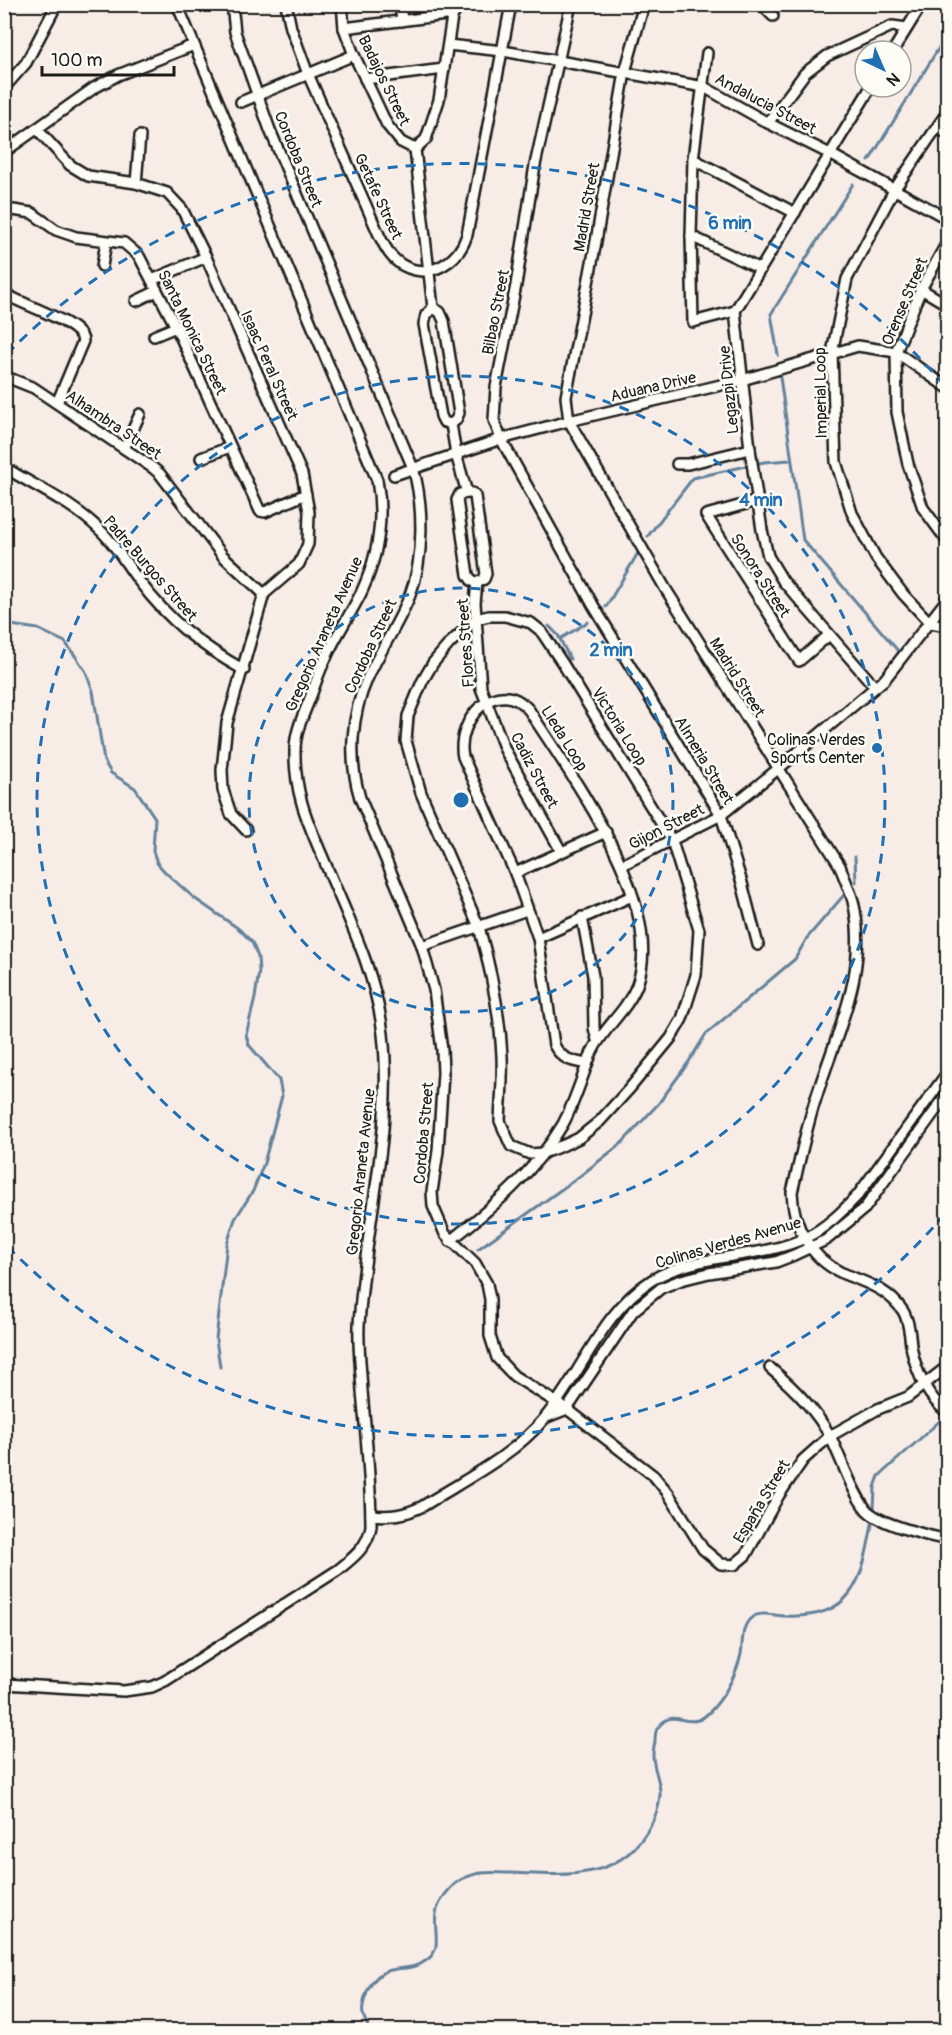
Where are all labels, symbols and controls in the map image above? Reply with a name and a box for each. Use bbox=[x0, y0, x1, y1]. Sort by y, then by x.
street label: Badajos Street bbox=[354, 32, 415, 129]
scale bar bbox=[42, 39, 174, 77]
north arrow bbox=[853, 39, 913, 99]
text: 100 m bbox=[51, 49, 103, 72]
text: N bbox=[882, 68, 904, 90]
street label: Andalucia Street bbox=[711, 69, 820, 139]
street label: Cordoba Street bbox=[270, 108, 327, 211]
street label: Getafe Street bbox=[349, 150, 407, 243]
street label: Madrid Street bbox=[569, 161, 605, 253]
text: 6 min bbox=[708, 212, 752, 235]
street label: Orense Street bbox=[877, 254, 933, 348]
street label: Santa Monica Street bbox=[153, 267, 231, 399]
street label: Bilbao Street bbox=[478, 267, 514, 357]
street label: Isaac Peral Street bbox=[236, 307, 303, 424]
street label: Legazpi Drive bbox=[714, 345, 744, 435]
street label: Imperial Loop bbox=[810, 347, 832, 439]
street label: Aduana Drive bbox=[608, 367, 698, 407]
street label: Alhambra Street bbox=[62, 385, 166, 465]
text: 4 min bbox=[739, 489, 783, 512]
street label: Padre Burgos Street bbox=[99, 512, 202, 626]
street label: Sonora Street bbox=[726, 530, 795, 622]
street label: Gregorio Araneta Avenue bbox=[281, 554, 367, 715]
street label: Cordoba Street bbox=[340, 595, 402, 697]
street label: Flores Street bbox=[453, 597, 479, 688]
street label: Madrid Street bbox=[705, 634, 770, 721]
text: 2 min bbox=[589, 639, 633, 662]
street label: Victoria Loop bbox=[587, 683, 651, 770]
street label: Lleda Loop bbox=[536, 702, 592, 775]
street label: Almeria Street bbox=[670, 713, 739, 809]
street label: Cadiz Street bbox=[506, 729, 563, 812]
place label: Colinas Verdes Sports Center bbox=[767, 730, 865, 768]
marker: Colinas Verdes Sports Center bbox=[870, 741, 884, 755]
centre of rings bbox=[451, 790, 471, 810]
street label: Gijon Street bbox=[625, 799, 708, 854]
street label: Cordoba Street bbox=[410, 1081, 438, 1185]
street label: Gregorio Araneta Avenue bbox=[342, 1088, 380, 1257]
street label: Colinas Verdes Avenue bbox=[653, 1213, 804, 1273]
street label: España Street bbox=[729, 1456, 795, 1547]

